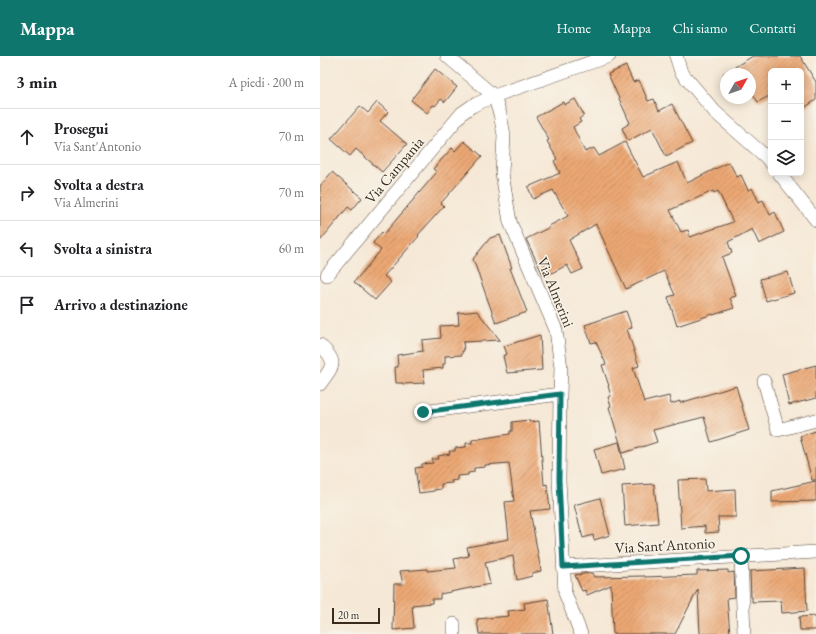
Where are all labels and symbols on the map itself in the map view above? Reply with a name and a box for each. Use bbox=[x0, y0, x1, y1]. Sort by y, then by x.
north arrow bbox=[720, 68, 756, 104]
street label: Via Campania bbox=[360, 133, 428, 207]
street label: Via Almerini bbox=[533, 254, 579, 330]
route end bbox=[414, 403, 432, 421]
street label: Via Sant'Antonio bbox=[614, 533, 716, 557]
route start bbox=[732, 547, 750, 565]
scale bar bbox=[332, 606, 380, 625]

